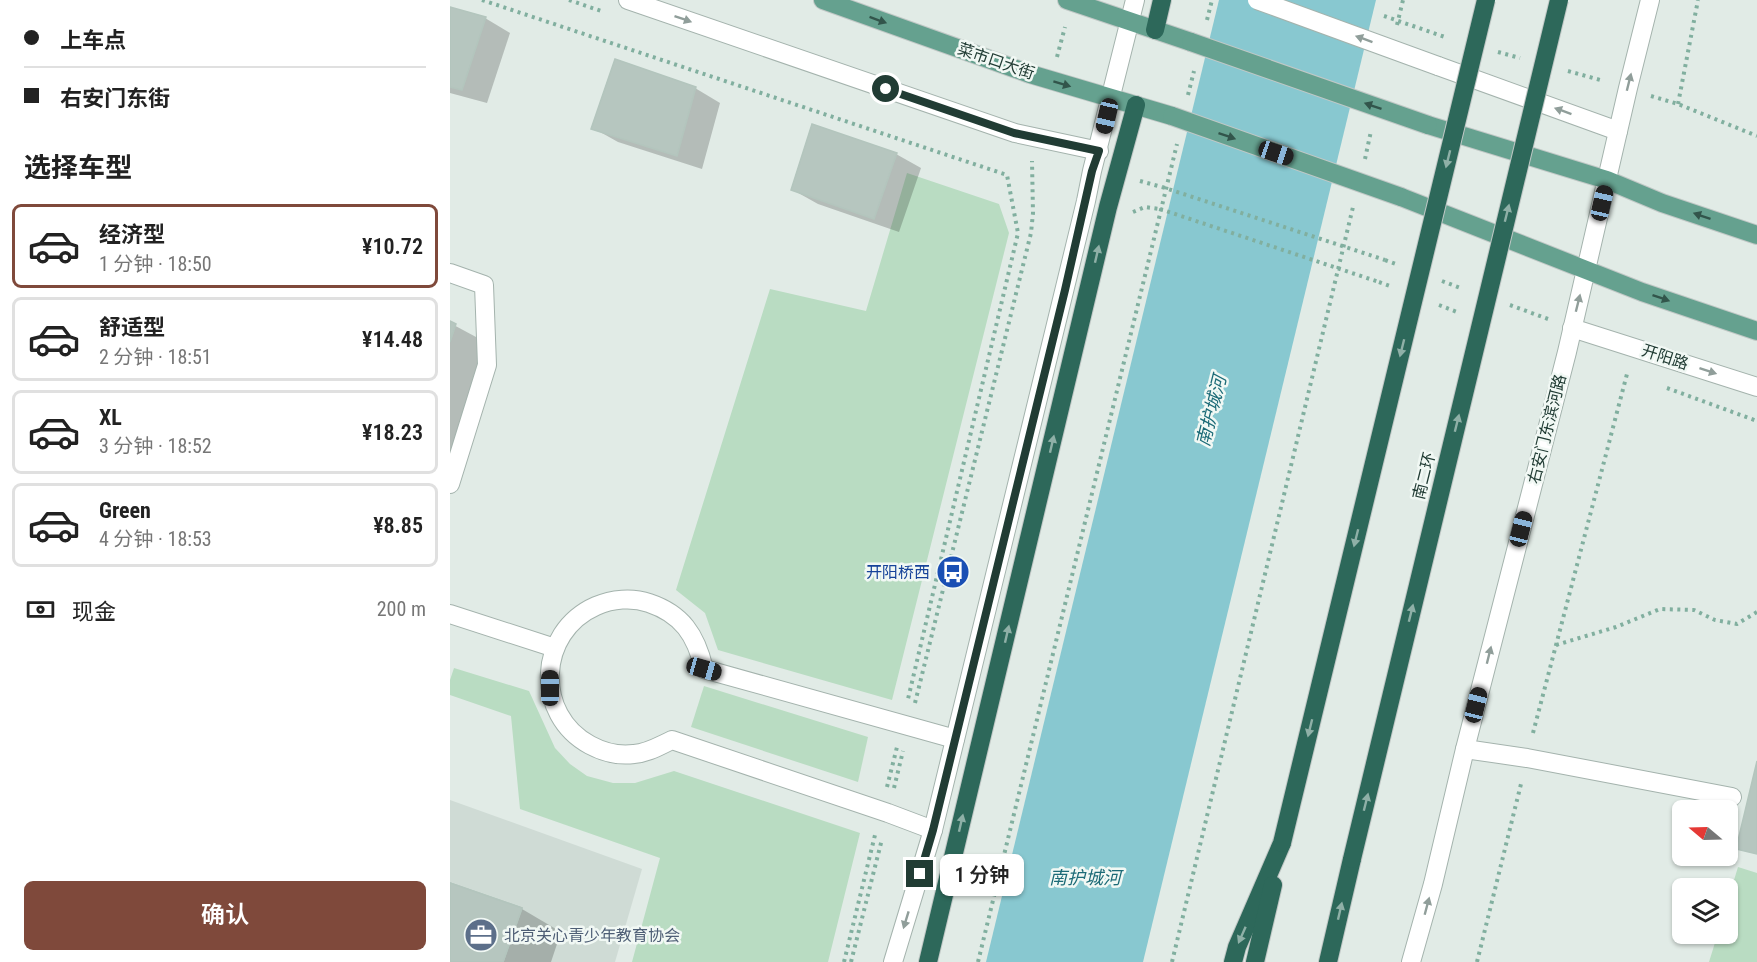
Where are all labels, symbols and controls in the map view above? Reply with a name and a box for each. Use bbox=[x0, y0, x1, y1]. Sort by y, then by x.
one-way arrow bbox=[674, 15, 692, 24]
one-way arrow bbox=[869, 15, 887, 25]
text: 上车点 bbox=[60, 28, 126, 53]
one-way arrow bbox=[1354, 33, 1372, 43]
street label: 菜市口大街 bbox=[955, 39, 1037, 83]
one-way arrow bbox=[1625, 73, 1635, 92]
route start bbox=[872, 75, 899, 102]
one-way arrow bbox=[1053, 80, 1071, 89]
text: 右安门东街 bbox=[60, 86, 170, 111]
car bbox=[1094, 96, 1120, 136]
one-way arrow bbox=[1364, 100, 1382, 110]
one-way arrow bbox=[1554, 105, 1572, 115]
one-way arrow bbox=[1218, 131, 1236, 141]
car bbox=[1256, 139, 1296, 167]
one-way arrow bbox=[1442, 150, 1452, 168]
text: 选择车型 bbox=[24, 152, 132, 184]
car bbox=[1589, 183, 1615, 223]
one-way arrow bbox=[1503, 204, 1513, 222]
one-way arrow bbox=[1693, 211, 1711, 221]
icon: car bbox=[27, 219, 81, 273]
text: 经济型 bbox=[99, 222, 165, 247]
text: ¥10.72 bbox=[362, 234, 423, 259]
one-way arrow bbox=[1092, 245, 1102, 263]
text: 1 分钟 · 18:50 bbox=[99, 252, 212, 276]
one-way arrow bbox=[1574, 294, 1584, 313]
one-way arrow bbox=[1652, 294, 1670, 304]
icon: car bbox=[27, 312, 81, 366]
text: 舒适型 bbox=[99, 315, 165, 340]
text: ¥14.48 bbox=[362, 327, 423, 352]
one-way arrow bbox=[1396, 339, 1406, 358]
street label: 开阳路 bbox=[1639, 341, 1691, 373]
text: 2 分钟 · 18:51 bbox=[99, 345, 212, 369]
one-way arrow bbox=[1699, 367, 1717, 376]
water label: 南护城河 bbox=[1192, 371, 1231, 448]
street label: 右安门东滨河路 bbox=[1524, 372, 1570, 486]
icon: car bbox=[27, 405, 81, 459]
text: XL bbox=[99, 405, 122, 430]
one-way arrow bbox=[1452, 414, 1462, 432]
text: ¥18.23 bbox=[362, 420, 423, 445]
text: 3 分钟 · 18:52 bbox=[99, 434, 212, 458]
one-way arrow bbox=[1047, 435, 1057, 453]
street label: 南二环 bbox=[1409, 450, 1439, 502]
icon: car bbox=[27, 498, 81, 552]
text: Green bbox=[99, 498, 151, 523]
car bbox=[1508, 509, 1534, 549]
text: ¥8.85 bbox=[373, 513, 423, 538]
text: 4 分钟 · 18:53 bbox=[99, 527, 212, 551]
one-way arrow bbox=[1350, 529, 1360, 547]
bus stop icon: 开阳桥西 bbox=[935, 554, 971, 590]
place label: 开阳桥西 bbox=[866, 563, 930, 582]
icon: cash bbox=[24, 593, 57, 626]
text: 200 m bbox=[377, 597, 426, 621]
text: 现金 bbox=[72, 599, 116, 624]
one-way arrow bbox=[1407, 603, 1417, 622]
one-way arrow bbox=[1002, 624, 1012, 643]
one-way arrow bbox=[1485, 646, 1494, 664]
car bbox=[684, 655, 724, 683]
car bbox=[541, 670, 559, 706]
car bbox=[1463, 685, 1489, 725]
one-way arrow bbox=[1305, 718, 1315, 737]
one-way arrow bbox=[1361, 793, 1371, 811]
north arrow bbox=[1672, 800, 1738, 866]
map controls bbox=[1672, 800, 1738, 944]
one-way arrow bbox=[957, 814, 967, 833]
callout: 1 分钟 bbox=[941, 853, 1025, 895]
route end bbox=[906, 860, 933, 887]
text: 1 分钟 bbox=[955, 863, 1009, 887]
water label: 南护城河 bbox=[1049, 867, 1124, 888]
button: layers bbox=[1672, 878, 1738, 944]
button: 确认 bbox=[24, 881, 426, 950]
one-way arrow bbox=[1423, 896, 1432, 914]
one-way arrow bbox=[1335, 901, 1345, 920]
one-way arrow bbox=[900, 911, 910, 929]
office icon: 北京关心青少年教育协会 bbox=[463, 917, 499, 953]
place label: 北京关心青少年教育协会 bbox=[504, 926, 680, 945]
one-way arrow bbox=[1237, 926, 1247, 944]

